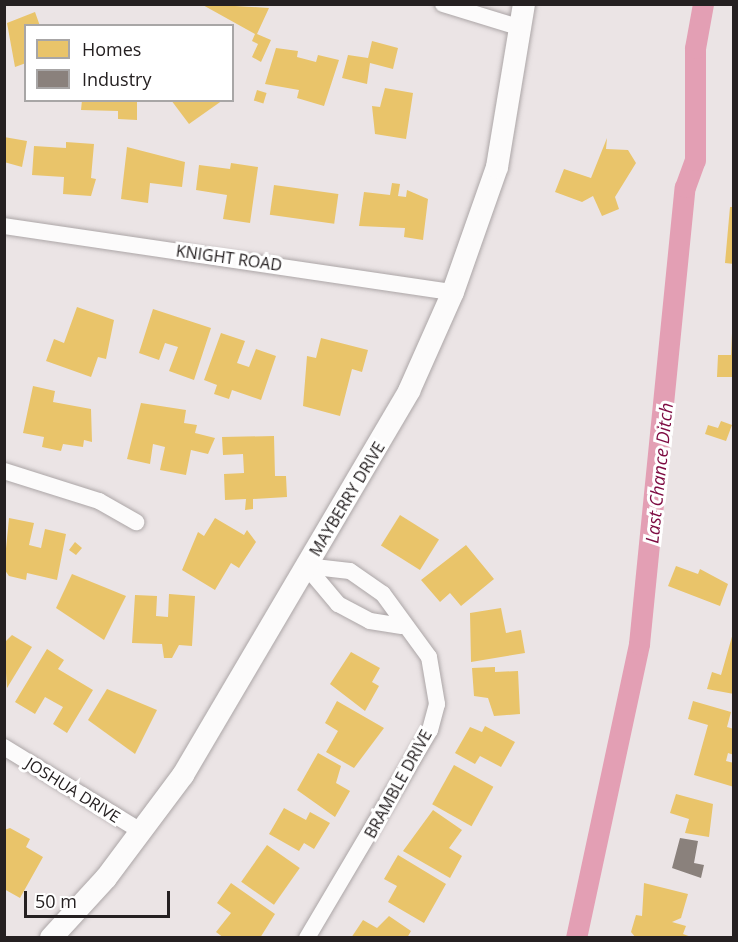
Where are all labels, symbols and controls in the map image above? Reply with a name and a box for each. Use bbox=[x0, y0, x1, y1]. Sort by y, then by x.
legend bbox=[24, 24, 234, 102]
text: Homes bbox=[82, 37, 141, 61]
text: Industry bbox=[82, 67, 152, 91]
street label: KNIGHT ROAD bbox=[175, 241, 283, 275]
water label: Last Chance Ditch bbox=[641, 402, 677, 544]
street label: MAYBERRY DRIVE bbox=[305, 438, 389, 560]
street label: BRAMBLE DRIVE bbox=[360, 727, 436, 841]
street label: JOSHUA DRIVE bbox=[22, 753, 124, 827]
scale bar bbox=[27, 879, 172, 917]
text: 50 m bbox=[35, 889, 77, 913]

